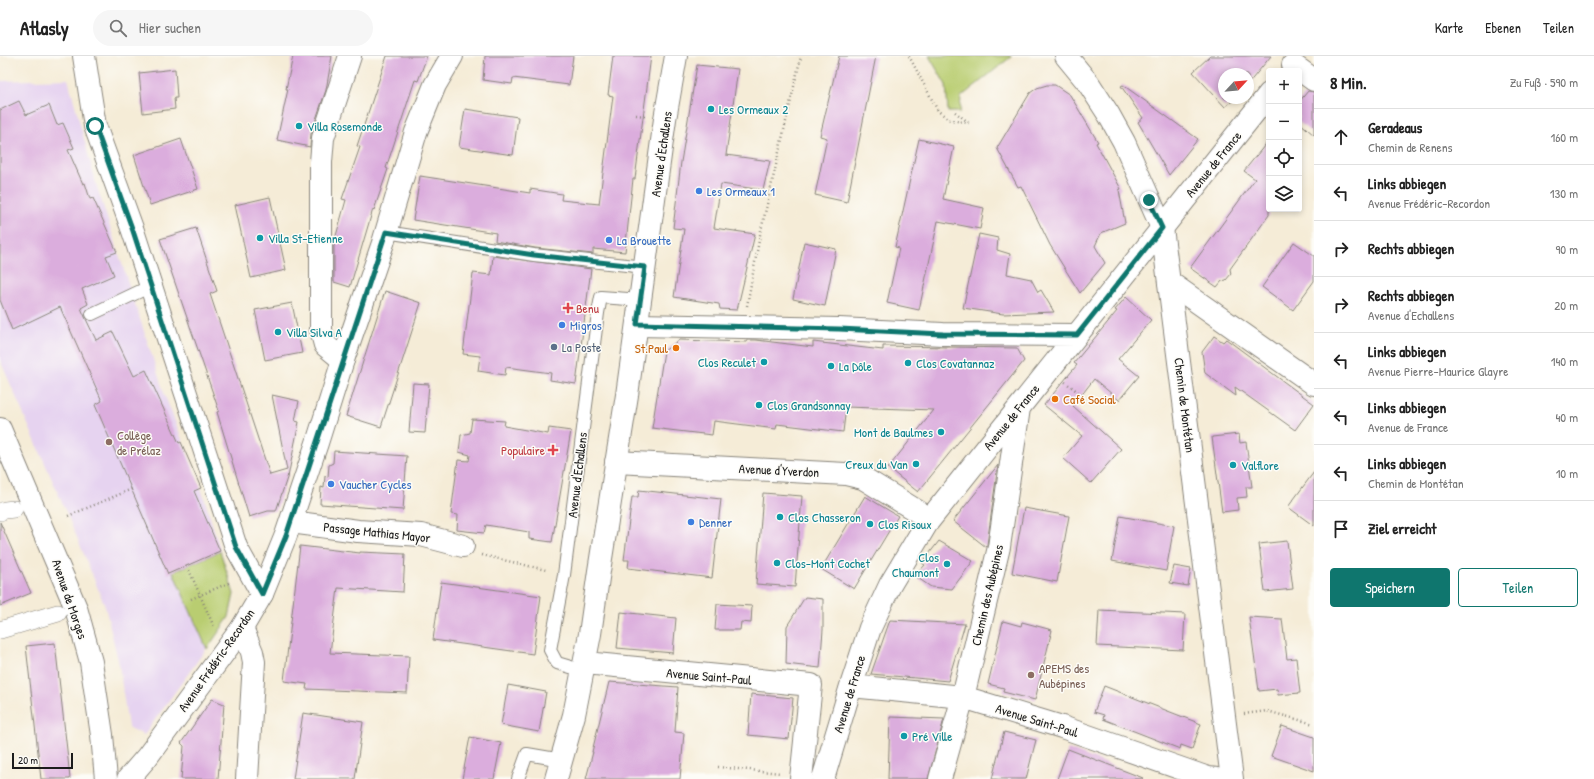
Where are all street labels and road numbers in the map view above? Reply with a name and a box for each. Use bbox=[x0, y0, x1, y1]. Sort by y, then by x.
street label: Avenue d'Echallens bbox=[646, 110, 676, 198]
street label: Avenue de France bbox=[1181, 127, 1245, 201]
street label: Chemin de Montétan bbox=[1170, 356, 1200, 454]
street label: Avenue de France bbox=[979, 380, 1043, 454]
street label: Avenue d'Echallens bbox=[563, 431, 591, 519]
street label: Avenue d'Yverdon bbox=[738, 459, 820, 481]
street label: Passage Mathias Mayor bbox=[322, 517, 432, 547]
street label: Chemin des Aubépines bbox=[967, 543, 1007, 647]
street label: Avenue de Morges bbox=[48, 557, 92, 641]
street label: Avenue Frédéric-Recordon bbox=[174, 605, 258, 715]
street label: Avenue de France bbox=[829, 653, 869, 735]
street label: Avenue Saint-Paul bbox=[666, 663, 753, 689]
street label: Avenue Saint-Paul bbox=[993, 699, 1081, 741]

